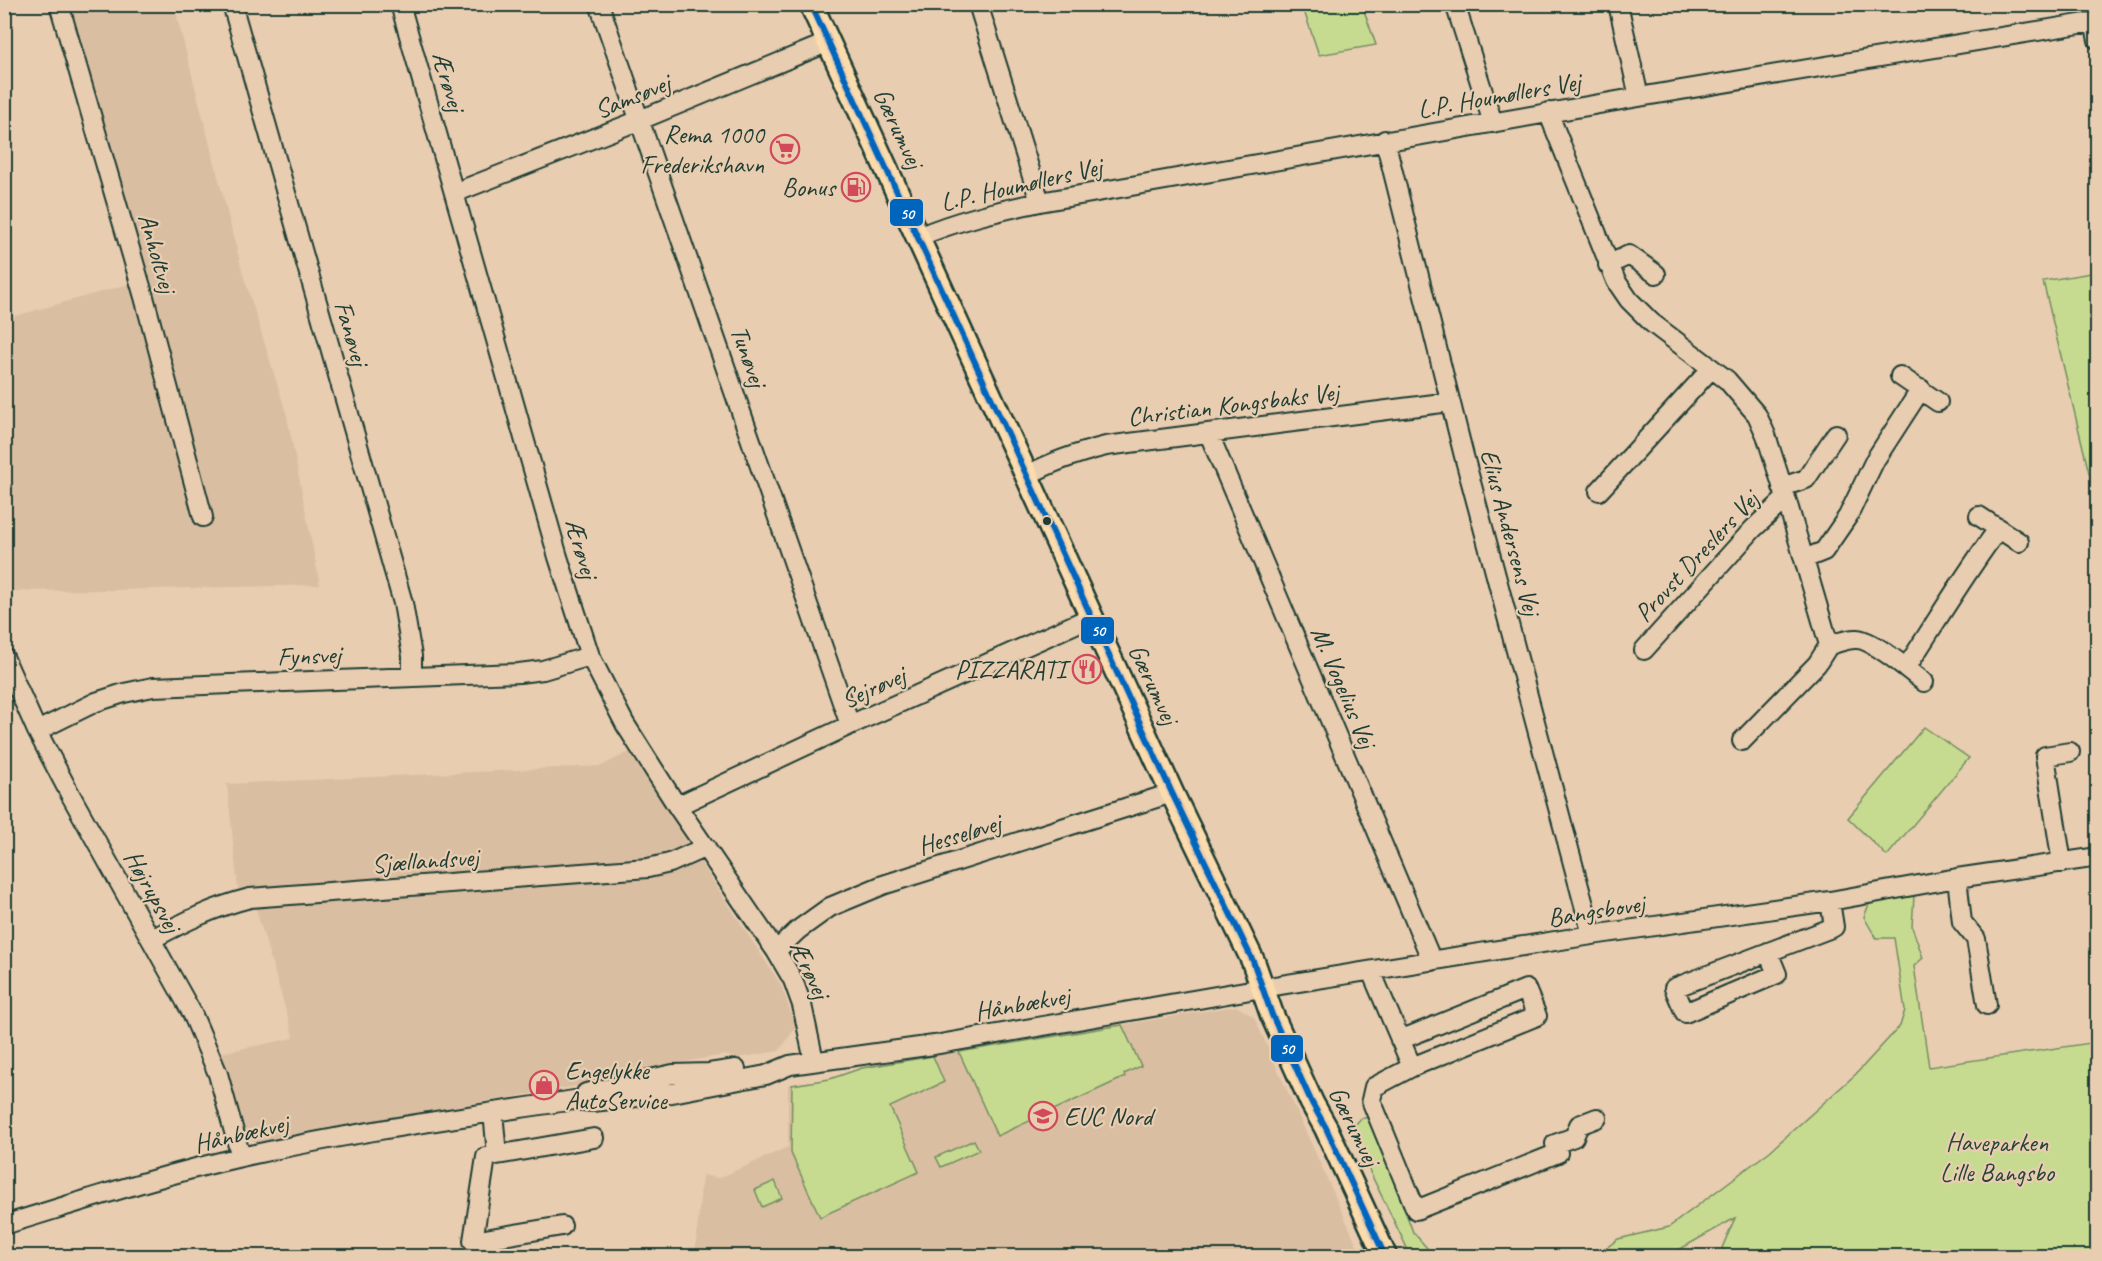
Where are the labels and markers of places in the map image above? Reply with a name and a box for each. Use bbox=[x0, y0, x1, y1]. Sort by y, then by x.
place label: Rema 1000 Frederikshavn bbox=[640, 118, 766, 181]
supermarket icon: Rema 1000 Frederikshavn bbox=[769, 133, 801, 165]
place label: Bonus bbox=[782, 171, 837, 204]
fuel station icon: Bonus bbox=[840, 171, 872, 203]
unlabelled marker bbox=[1041, 515, 1053, 527]
place label: PIZZARATI bbox=[955, 653, 1072, 686]
restaurant icon: PIZZARATI bbox=[1071, 653, 1103, 685]
place label: Engelykke AutoService bbox=[565, 1054, 668, 1117]
shop icon: Engelykke AutoService bbox=[528, 1069, 560, 1101]
school or university icon: EUC Nord bbox=[1027, 1100, 1059, 1132]
place label: EUC Nord bbox=[1064, 1100, 1156, 1133]

